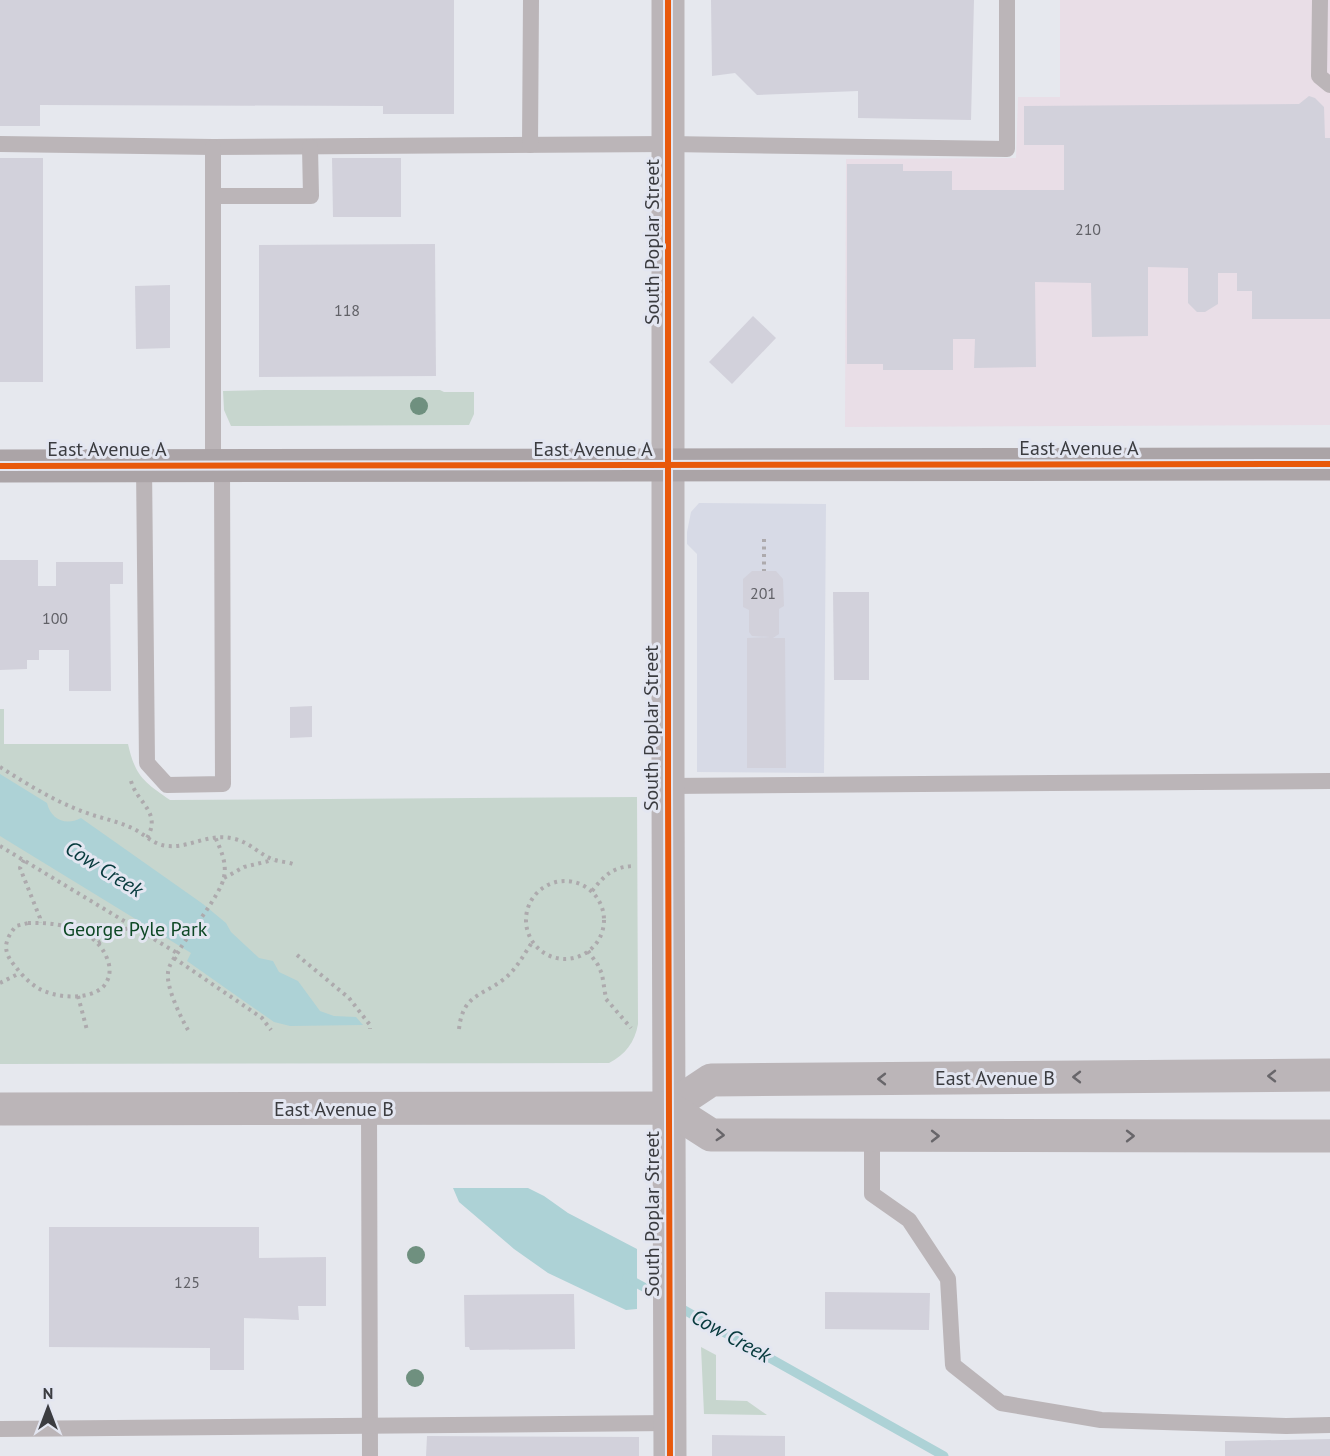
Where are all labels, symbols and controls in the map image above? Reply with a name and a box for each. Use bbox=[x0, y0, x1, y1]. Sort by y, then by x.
street label: South Poplar Street bbox=[639, 159, 665, 325]
house number: 210 bbox=[1075, 219, 1101, 239]
house number: 118 bbox=[334, 300, 360, 320]
street label: East Avenue A bbox=[1019, 435, 1139, 461]
street label: East Avenue A bbox=[47, 436, 167, 462]
street label: East Avenue A bbox=[533, 436, 653, 462]
house number: 201 bbox=[750, 583, 776, 603]
house number: 100 bbox=[42, 608, 68, 628]
street label: South Poplar Street bbox=[638, 645, 664, 811]
water label: Cow Creek bbox=[60, 834, 150, 904]
park label: George Pyle Park bbox=[63, 916, 208, 942]
street label: East Avenue B bbox=[935, 1065, 1055, 1091]
one-way arrow bbox=[1267, 1070, 1276, 1082]
one-way arrow bbox=[1072, 1071, 1081, 1083]
one-way arrow bbox=[877, 1073, 886, 1085]
street label: East Avenue B bbox=[274, 1096, 394, 1122]
one-way arrow bbox=[715, 1128, 724, 1141]
one-way arrow bbox=[931, 1130, 940, 1142]
one-way arrow bbox=[1126, 1130, 1135, 1142]
street label: South Poplar Street bbox=[639, 1131, 665, 1297]
house number: 125 bbox=[174, 1272, 200, 1292]
water label: Cow Creek bbox=[687, 1303, 777, 1369]
north arrow bbox=[18, 1378, 78, 1438]
text: N bbox=[43, 1383, 53, 1403]

